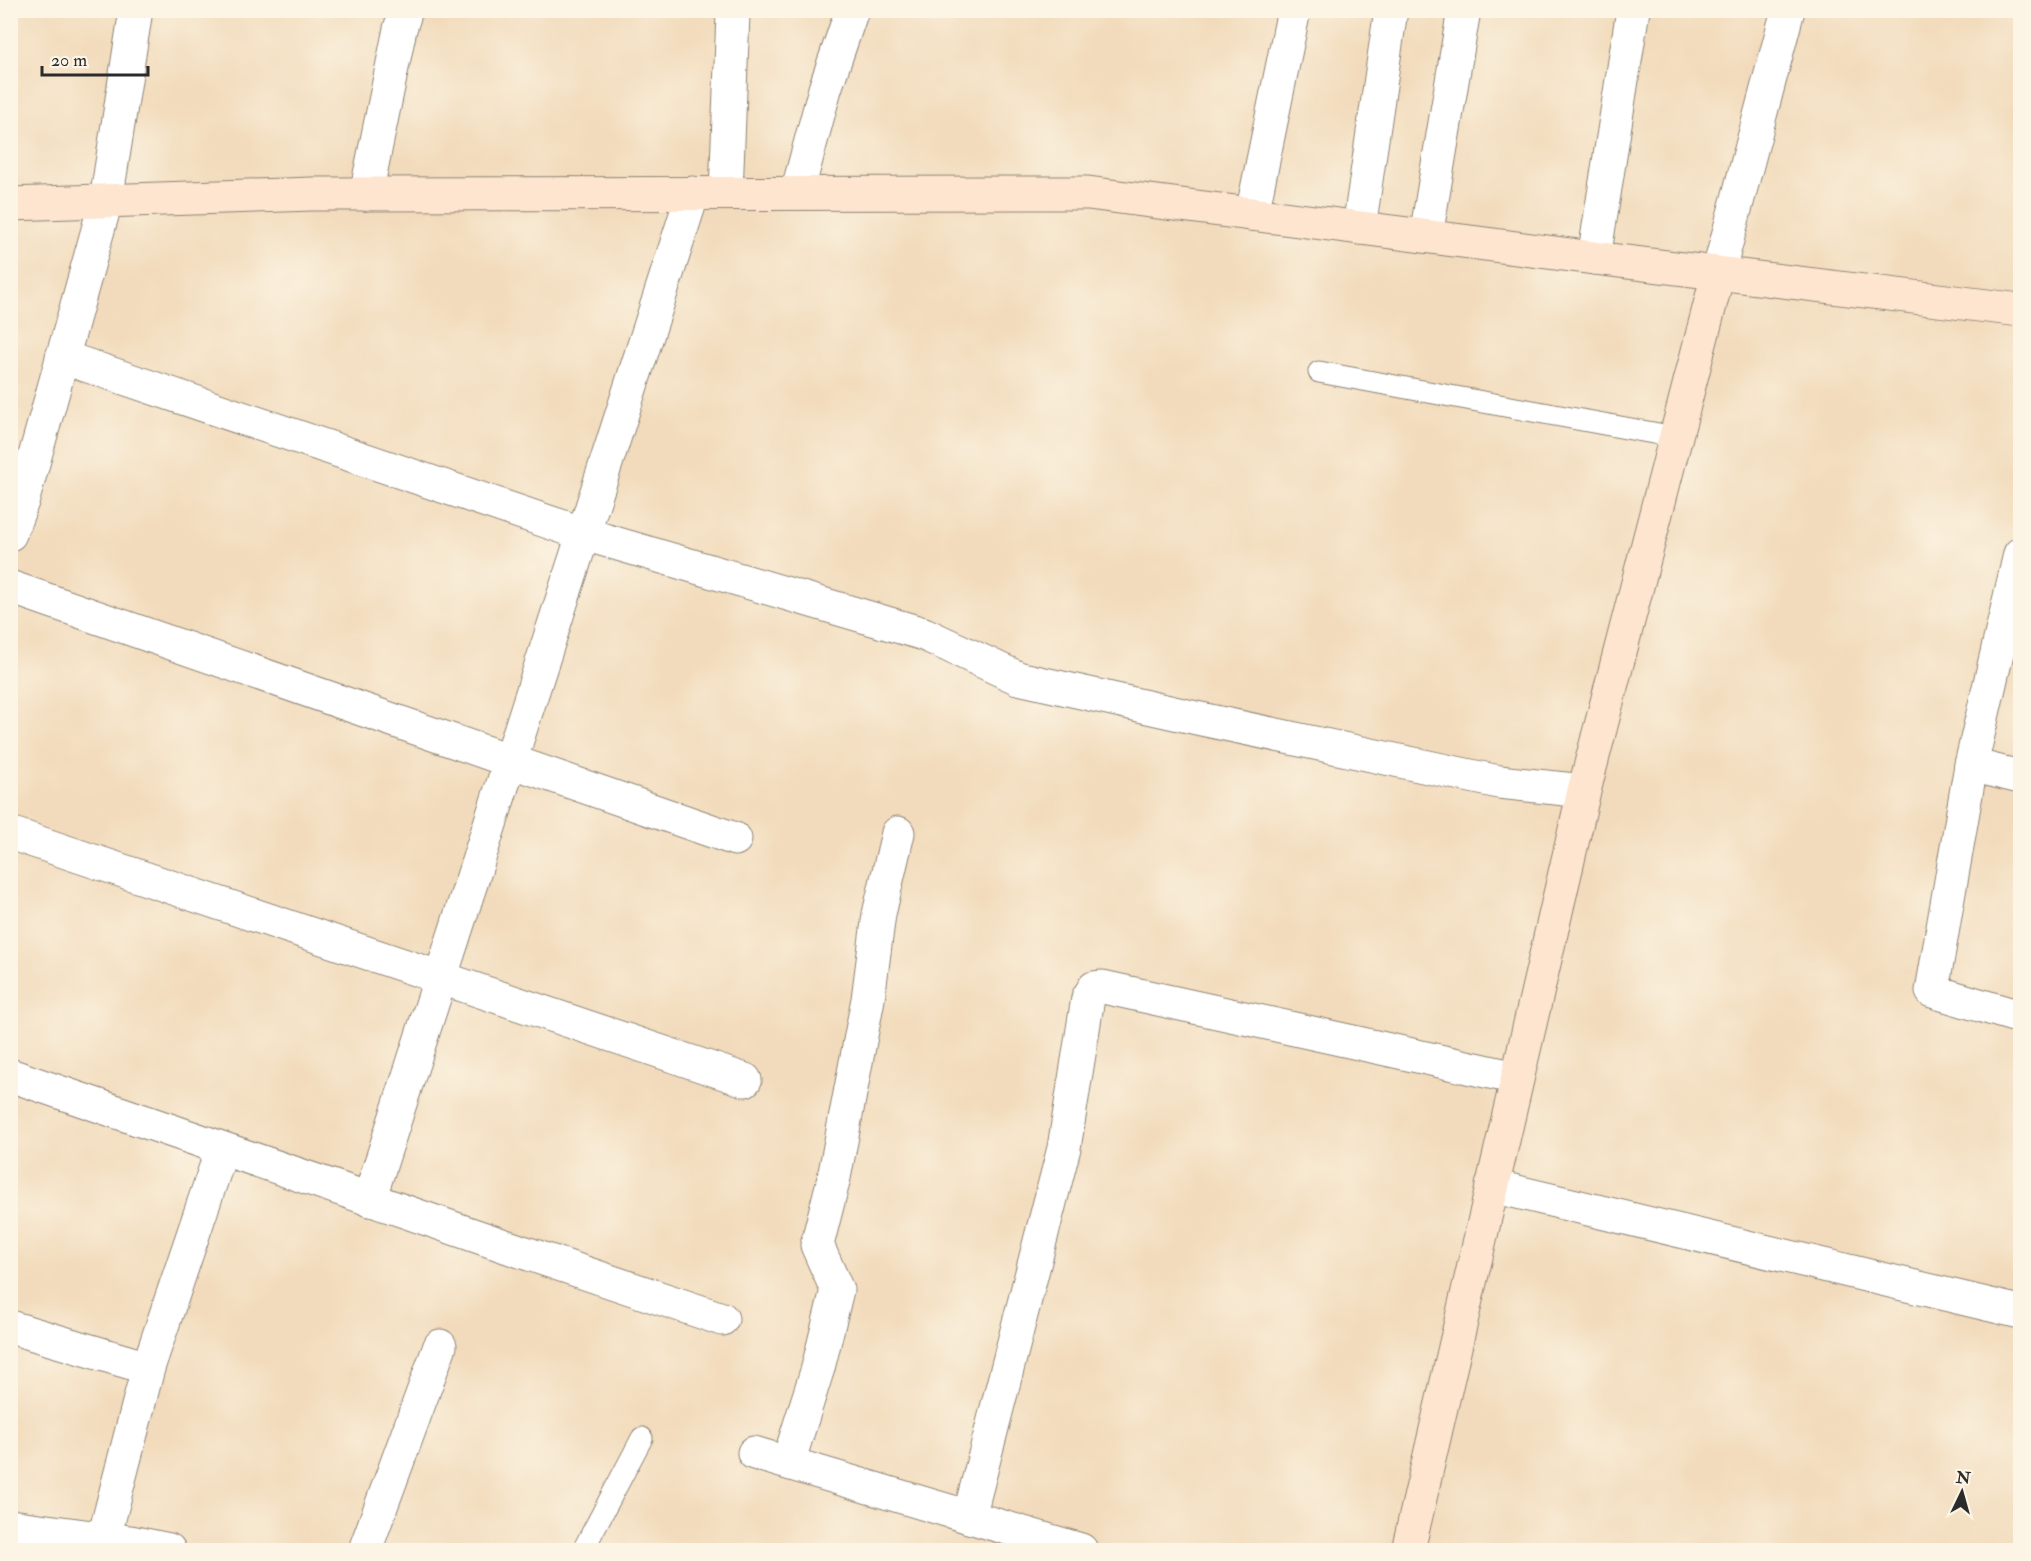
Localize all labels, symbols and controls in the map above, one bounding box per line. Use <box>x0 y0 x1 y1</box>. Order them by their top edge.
scale bar <box>42 39 148 77</box>
text: 20 m <box>51 49 87 72</box>
north arrow <box>1932 1462 1992 1522</box>
text: N <box>1954 1467 1972 1489</box>

